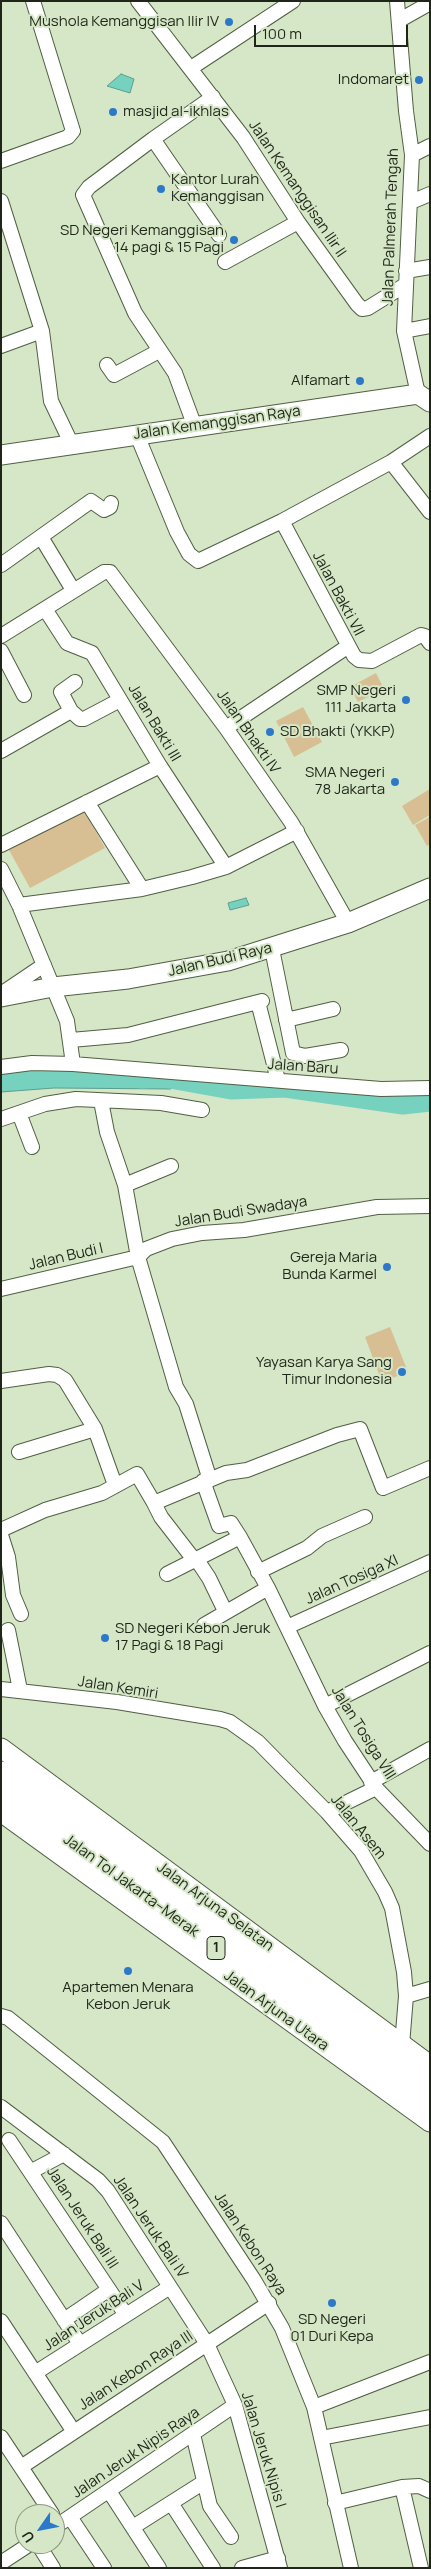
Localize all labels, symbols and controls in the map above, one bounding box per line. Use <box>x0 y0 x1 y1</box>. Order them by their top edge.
place label: Mushola Kemanggisan Ilir IV <box>29 13 219 31</box>
scale bar <box>256 15 410 47</box>
marker: Mushola Kemanggisan Ilir IV <box>223 16 235 28</box>
text: 100 m <box>262 23 302 44</box>
place label: Indomaret <box>338 71 409 89</box>
marker: Indomaret <box>413 74 425 86</box>
place label: masjid al-ikhlas <box>123 103 229 121</box>
marker: masjid al-ikhlas <box>107 106 119 118</box>
street label: Jalan Kemanggisan Ilir II <box>244 117 350 261</box>
street label: Jalan Palmerah Tengah <box>379 148 403 306</box>
place label: Kantor Lurah Kemanggisan <box>171 171 264 206</box>
marker: Kantor Lurah Kemanggisan <box>155 183 167 195</box>
place label: SD Negeri Kemanggisan 14 pagi & 15 Pagi <box>60 222 224 257</box>
marker: SD Negeri Kemanggisan 14 pagi & 15 Pagi <box>228 234 240 246</box>
place label: Alfamart <box>291 372 350 390</box>
marker: Alfamart <box>354 375 366 387</box>
street label: Jalan Kemanggisan Raya <box>132 402 302 444</box>
street label: Jalan Bakti VII <box>308 549 368 639</box>
street label: Jalan Bakti III <box>124 681 184 765</box>
place label: SMP Negeri 111 Jakarta <box>316 682 396 717</box>
street label: Jalan Bhakti IV <box>213 687 283 777</box>
marker: SMP Negeri 111 Jakarta <box>400 694 412 706</box>
place label: SD Bhakti (YKKP) <box>280 723 396 741</box>
marker: SD Bhakti (YKKP) <box>264 726 276 738</box>
place label: SMA Negeri 78 Jakarta <box>305 764 385 799</box>
marker: SMA Negeri 78 Jakarta <box>389 776 401 788</box>
street label: Jalan Budi Raya <box>166 939 274 981</box>
street label: Jalan Baru <box>267 1056 339 1078</box>
street label: Jalan Budi Swadaya <box>173 1193 309 1231</box>
street label: Jalan Budi I <box>27 1240 105 1274</box>
place label: Gereja Maria Bunda Karmel <box>282 1249 377 1284</box>
marker: Gereja Maria Bunda Karmel <box>381 1261 393 1273</box>
place label: Yayasan Karya Sang Timur Indonesia <box>256 1354 392 1389</box>
marker: Yayasan Karya Sang Timur Indonesia <box>396 1366 408 1378</box>
street label: Jalan Tosiga XI <box>303 1551 401 1609</box>
place label: SD Negeri Kebon Jeruk 17 Pagi & 18 Pagi <box>115 1620 270 1655</box>
marker: SD Negeri Kebon Jeruk 17 Pagi & 18 Pagi <box>99 1632 111 1644</box>
street label: Jalan Kemiri <box>77 1673 159 1703</box>
street label: Jalan Tosiga VIII <box>327 1683 399 1783</box>
street label: Jalan Asem <box>327 1791 389 1863</box>
street label: Jalan Tol Jakarta–Merak <box>60 1831 202 1941</box>
street label: Jalan Arjuna Selatan <box>153 1859 277 1955</box>
road number: 1 <box>207 1936 225 1960</box>
marker: Apartemen Menara Kebon Jeruk <box>122 1965 134 1977</box>
street label: Jalan Arjuna Utara <box>220 1967 332 2055</box>
place label: Apartemen Menara Kebon Jeruk <box>62 1979 194 2014</box>
street label: Jalan Jeruk Bali III <box>42 2164 122 2272</box>
street label: Jalan Jeruk Bali IV <box>109 2172 191 2282</box>
street label: Jalan Kebon Raya <box>210 2189 290 2299</box>
street label: Jalan Jeruk Bali V <box>40 2277 148 2355</box>
marker: SD Negeri 01 Duri Kepa <box>326 2297 338 2309</box>
place label: SD Negeri 01 Duri Kepa <box>291 2311 373 2346</box>
street label: Jalan Kebon Raya III <box>76 2327 196 2415</box>
street label: Jalan Jeruk Nipis I <box>237 2390 289 2510</box>
street label: Jalan Jeruk Nipis Raya <box>69 2404 203 2502</box>
north arrow <box>15 2504 65 2554</box>
text: U <box>17 2527 39 2546</box>

